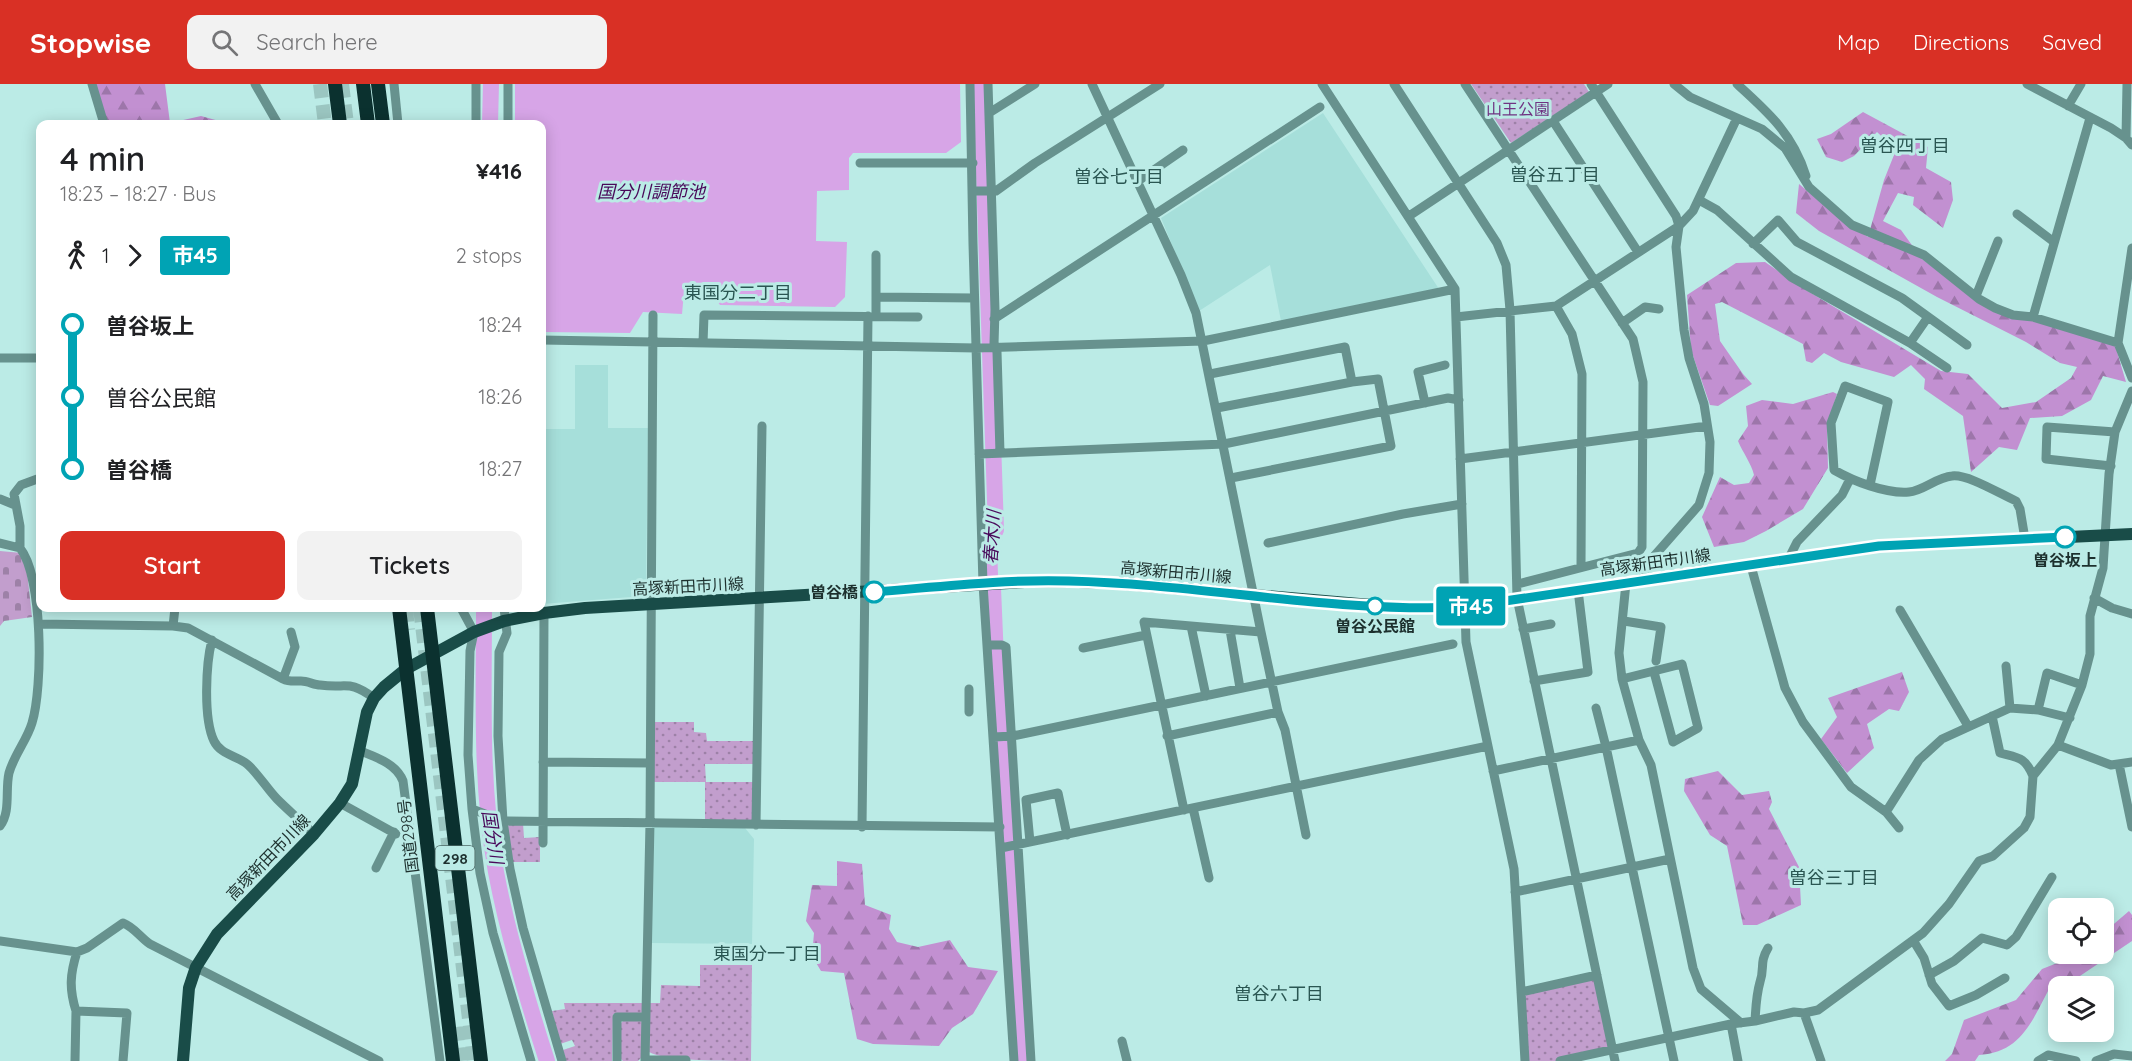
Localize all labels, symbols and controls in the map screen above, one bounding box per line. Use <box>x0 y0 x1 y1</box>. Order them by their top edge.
search box <box>187 15 607 69</box>
text: Stopwise <box>30 25 151 60</box>
icon: search <box>208 26 241 59</box>
text: Search here <box>256 28 378 56</box>
text: Map <box>1837 29 1880 55</box>
text: Directions <box>1913 29 2009 55</box>
text: Saved <box>2042 29 2102 55</box>
park label: 山王公園 <box>1486 99 1550 119</box>
district label: 曽谷四丁目 <box>1860 134 1950 157</box>
text: 4 min <box>60 138 145 179</box>
text: ¥416 <box>476 157 522 185</box>
district label: 曽谷五丁目 <box>1510 163 1600 186</box>
district label: 曽谷七丁目 <box>1074 165 1164 188</box>
water label: 国分川調節池 <box>597 180 707 203</box>
text: 18:23 – 18:27 · Bus <box>60 181 216 206</box>
icon: walk <box>60 239 93 272</box>
icon: forward <box>118 239 151 272</box>
text: 市45 <box>172 242 218 268</box>
text: 1 <box>102 243 109 268</box>
text: 2 stops <box>456 243 522 268</box>
district label: 東国分二丁目 <box>684 281 792 304</box>
text: 曽谷坂上 <box>106 312 194 340</box>
text: 18:24 <box>479 312 522 337</box>
text: 曽谷公民館 <box>106 384 216 412</box>
text: 18:26 <box>478 384 522 409</box>
text: 曽谷橋 <box>106 456 172 484</box>
text: 18:27 <box>479 456 522 481</box>
water label: 春木川 <box>979 507 1005 565</box>
marker: 曽谷坂上 <box>2054 526 2076 548</box>
button: Start <box>60 531 285 600</box>
button: Tickets <box>297 531 522 600</box>
street label: 高塚新田市川線 <box>1598 544 1712 580</box>
place label: 曽谷坂上 <box>2033 550 2097 570</box>
street label: 高塚新田市川線 <box>1119 557 1233 587</box>
street label: 高塚新田市川線 <box>632 573 744 599</box>
marker: 曽谷橋 <box>863 581 885 603</box>
place label: 曽谷橋 <box>810 582 858 602</box>
line badge: 市45 <box>1436 586 1506 626</box>
text: 市45 <box>1448 593 1494 619</box>
marker: 曽谷公民館 <box>1366 597 1384 615</box>
place label: 曽谷公民館 <box>1335 616 1415 636</box>
street label: 国道298号 <box>394 798 422 874</box>
water label: 国分川 <box>477 809 509 867</box>
street label: 高塚新田市川線 <box>222 810 314 904</box>
road number: 298 <box>436 846 474 870</box>
district label: 曽谷三丁目 <box>1789 866 1879 889</box>
map controls <box>2048 898 2114 1042</box>
button: locate <box>2048 898 2114 964</box>
district label: 東国分一丁目 <box>713 942 821 965</box>
button: layers <box>2048 976 2114 1042</box>
district label: 曽谷六丁目 <box>1234 982 1324 1005</box>

